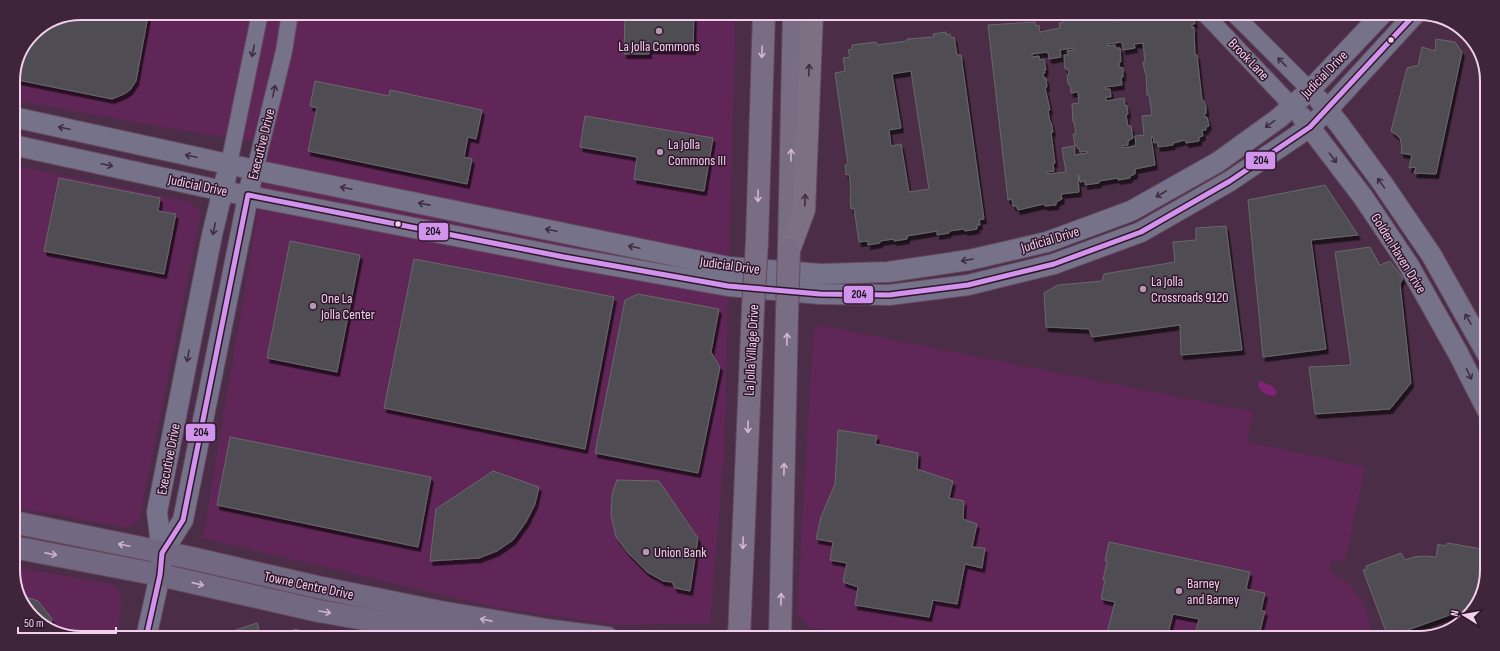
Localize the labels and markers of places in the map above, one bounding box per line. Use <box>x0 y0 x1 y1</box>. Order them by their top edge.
marker: La Jolla Commons <box>654 26 664 36</box>
unlabelled marker <box>1386 35 1396 45</box>
place label: La Jolla Commons <box>618 38 700 55</box>
place label: La Jolla Commons III <box>668 136 726 169</box>
marker: La Jolla Commons III <box>655 147 665 157</box>
unlabelled marker <box>393 219 403 229</box>
place label: La Jolla Crossroads 9120 <box>1151 273 1229 306</box>
marker: La Jolla Crossroads 9120 <box>1138 284 1148 294</box>
place label: One La Jolla Center <box>320 290 375 323</box>
marker: One La Jolla Center <box>308 301 318 311</box>
place label: Union Bank <box>654 544 707 561</box>
marker: Union Bank <box>641 547 651 557</box>
place label: Barney and Barney <box>1187 575 1240 608</box>
marker: Barney and Barney <box>1174 586 1184 596</box>

